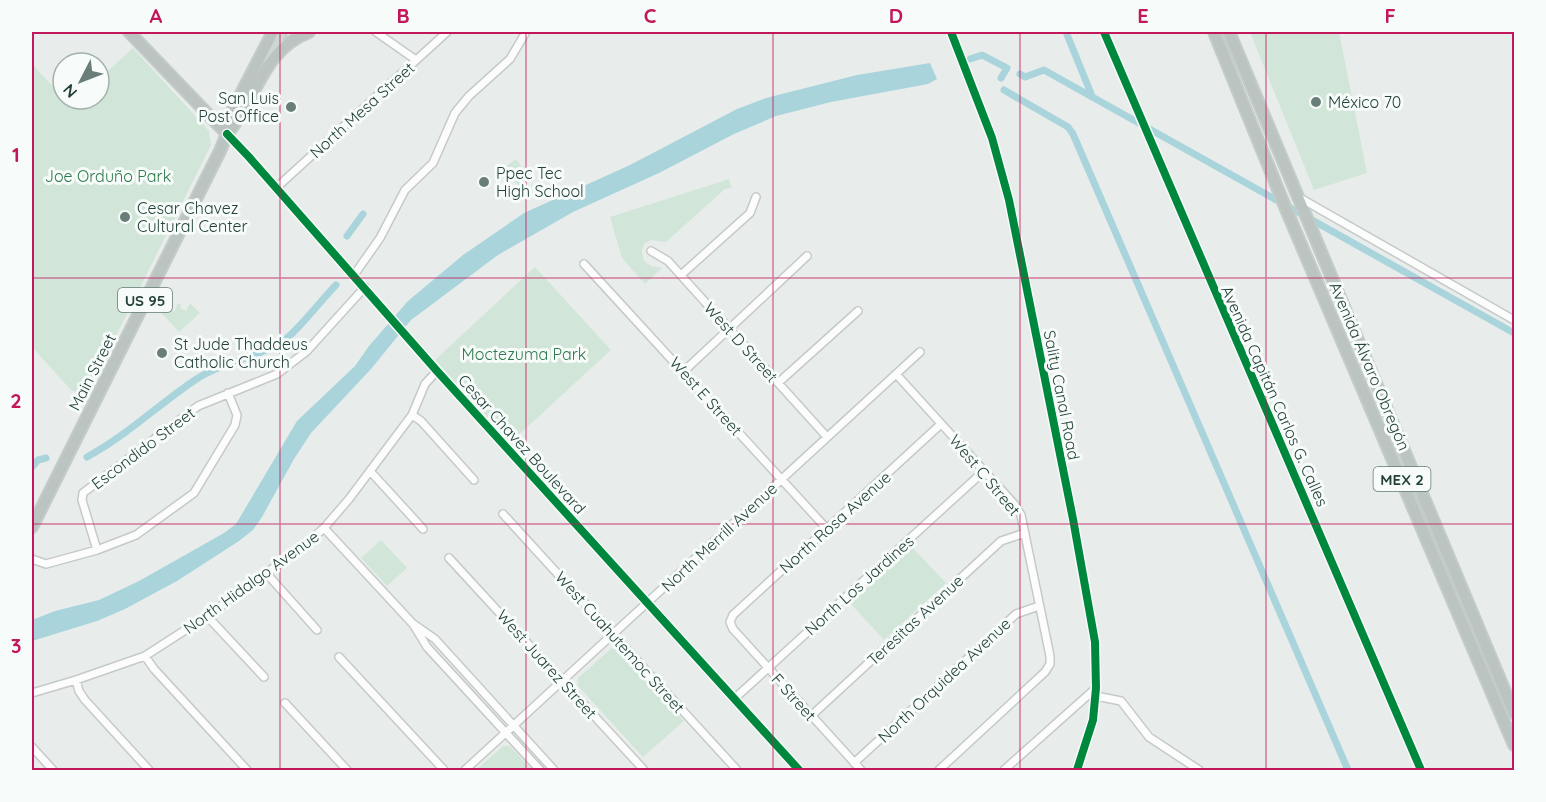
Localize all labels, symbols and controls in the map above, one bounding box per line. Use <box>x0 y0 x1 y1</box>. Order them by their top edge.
text: A <box>150 3 163 28</box>
text: B <box>396 3 410 28</box>
text: C <box>644 3 657 28</box>
text: D <box>889 3 903 28</box>
text: E <box>1137 3 1149 28</box>
text: F <box>1384 3 1396 28</box>
north arrow <box>51 51 111 111</box>
street label: North Mesa Street <box>305 58 419 162</box>
text: N <box>58 80 81 102</box>
place label: San Luis Post Office <box>198 88 279 126</box>
place label: México 70 <box>1328 92 1401 112</box>
marker: México 70 <box>1309 95 1323 109</box>
marker: San Luis Post Office <box>284 100 298 114</box>
text: 1 <box>12 142 20 167</box>
place label: Ppec Tec High School <box>496 163 584 201</box>
park label: Joe Orduño Park <box>45 166 171 186</box>
marker: Ppec Tec High School <box>477 175 491 189</box>
place label: Cesar Chavez Cultural Center <box>137 198 248 236</box>
marker: Cesar Chavez Cultural Center <box>118 210 132 224</box>
street label: Avenida Álvaro Obregón <box>1325 279 1415 453</box>
street label: Avenida Capitán Carlos G. Calles <box>1217 283 1333 509</box>
road number: US 95 <box>118 288 172 312</box>
street label: West D Street <box>700 298 782 386</box>
street label: Sality Canal Road <box>1040 329 1084 461</box>
street label: Main Street <box>64 330 120 414</box>
place label: St Jude Thaddeus Catholic Church <box>174 334 308 372</box>
park label: Moctezuma Park <box>462 344 586 364</box>
marker: St Jude Thaddeus Catholic Church <box>155 346 169 360</box>
street label: West E Street <box>666 353 746 439</box>
street label: Cesar Chavez Boulevard <box>454 370 590 518</box>
text: 2 <box>10 388 22 413</box>
street label: Escondido Street <box>87 403 199 493</box>
street label: West C Street <box>945 430 1025 520</box>
street label: North Rosa Avenue <box>775 467 895 577</box>
road number: MEX 2 <box>1374 467 1430 491</box>
street label: North Merrill Avenue <box>657 478 781 596</box>
street label: North Hidalgo Avenue <box>179 526 323 638</box>
street label: North Los Jardines <box>800 531 918 639</box>
street label: West Cuahutemoc Street <box>551 567 689 717</box>
street label: Teresitas Avenue <box>863 570 967 670</box>
street label: West Juarez Street <box>493 605 601 723</box>
street label: North Orquidea Avenue <box>873 613 1015 747</box>
text: 3 <box>11 633 21 658</box>
street label: F Street <box>767 669 821 725</box>

